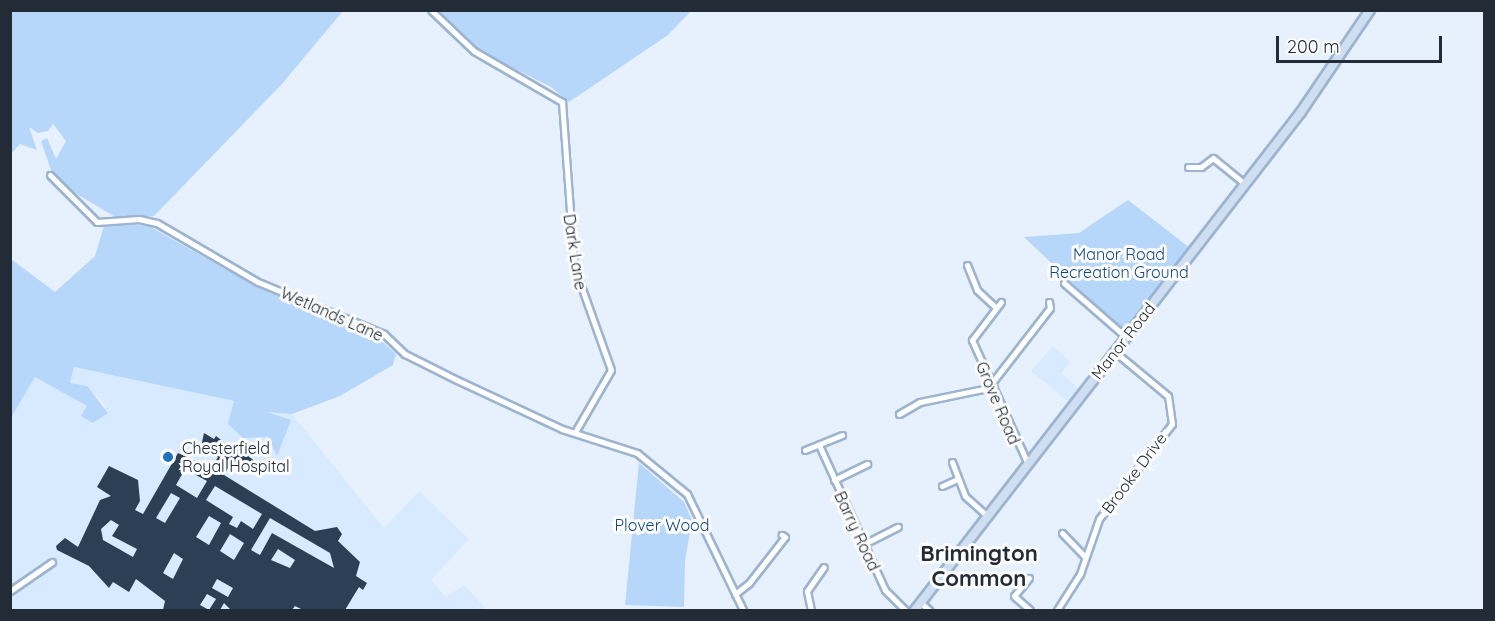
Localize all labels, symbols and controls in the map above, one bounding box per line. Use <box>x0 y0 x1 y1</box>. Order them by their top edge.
scale bar <box>1279 24 1446 62</box>
text: 200 m <box>1287 35 1340 58</box>
street label: Dark Lane <box>560 213 590 291</box>
park label: Manor Road Recreation Ground <box>1049 244 1189 282</box>
street label: Wetlands Lane <box>278 283 386 345</box>
street label: Manor Road <box>1087 299 1159 383</box>
street label: Grove Road <box>972 359 1024 447</box>
street label: Brooke Drive <box>1098 429 1170 517</box>
place label: Chesterfield Royal Hospital <box>182 438 290 476</box>
marker: Chesterfield Royal Hospital <box>159 448 177 466</box>
street label: Barry Road <box>830 488 884 574</box>
park label: Plover Wood <box>615 515 709 535</box>
district label: Brimington Common <box>920 540 1038 592</box>

